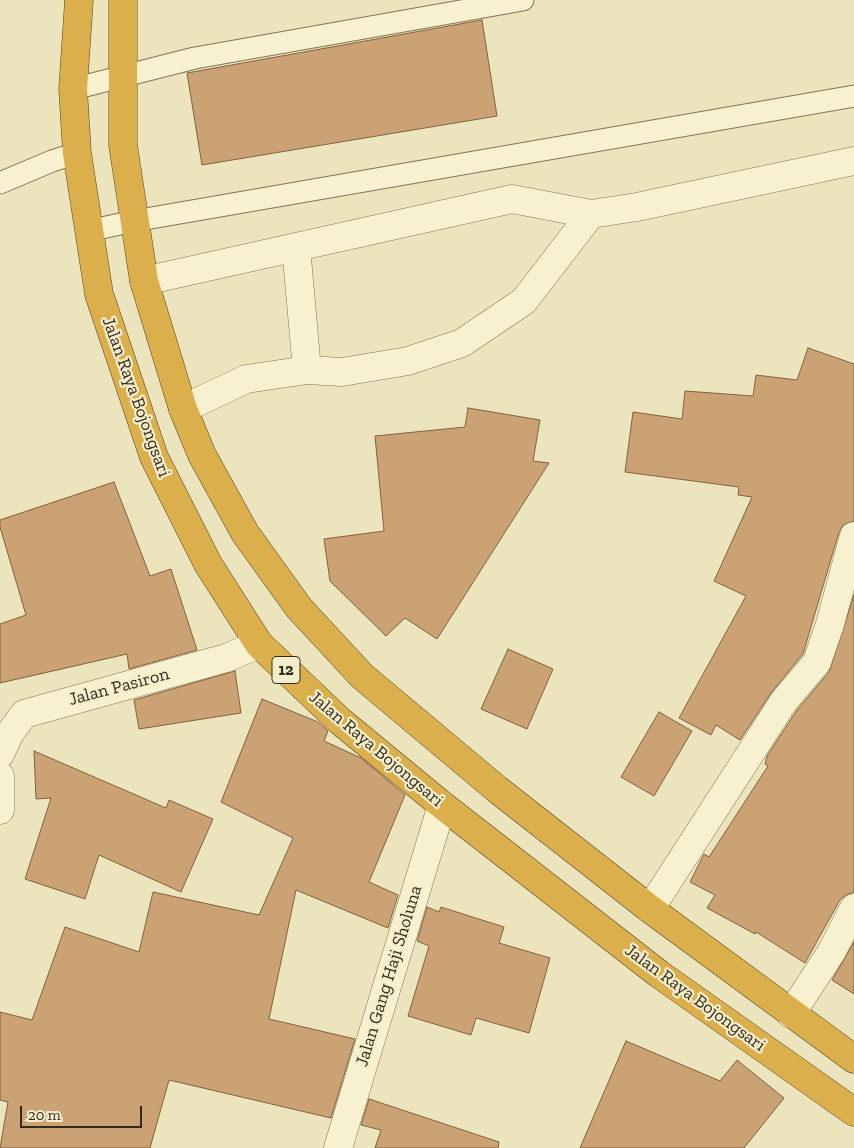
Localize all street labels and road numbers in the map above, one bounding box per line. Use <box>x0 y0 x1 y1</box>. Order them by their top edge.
street label: Jalan Raya Bojongsari <box>97 314 175 480</box>
road number: 12 <box>272 656 300 684</box>
street label: Jalan Pasiron <box>66 663 172 711</box>
street label: Jalan Raya Bojongsari <box>304 686 448 812</box>
street label: Jalan Gang Haji Sholuna <box>351 883 427 1069</box>
street label: Jalan Raya Bojongsari <box>620 940 770 1056</box>

